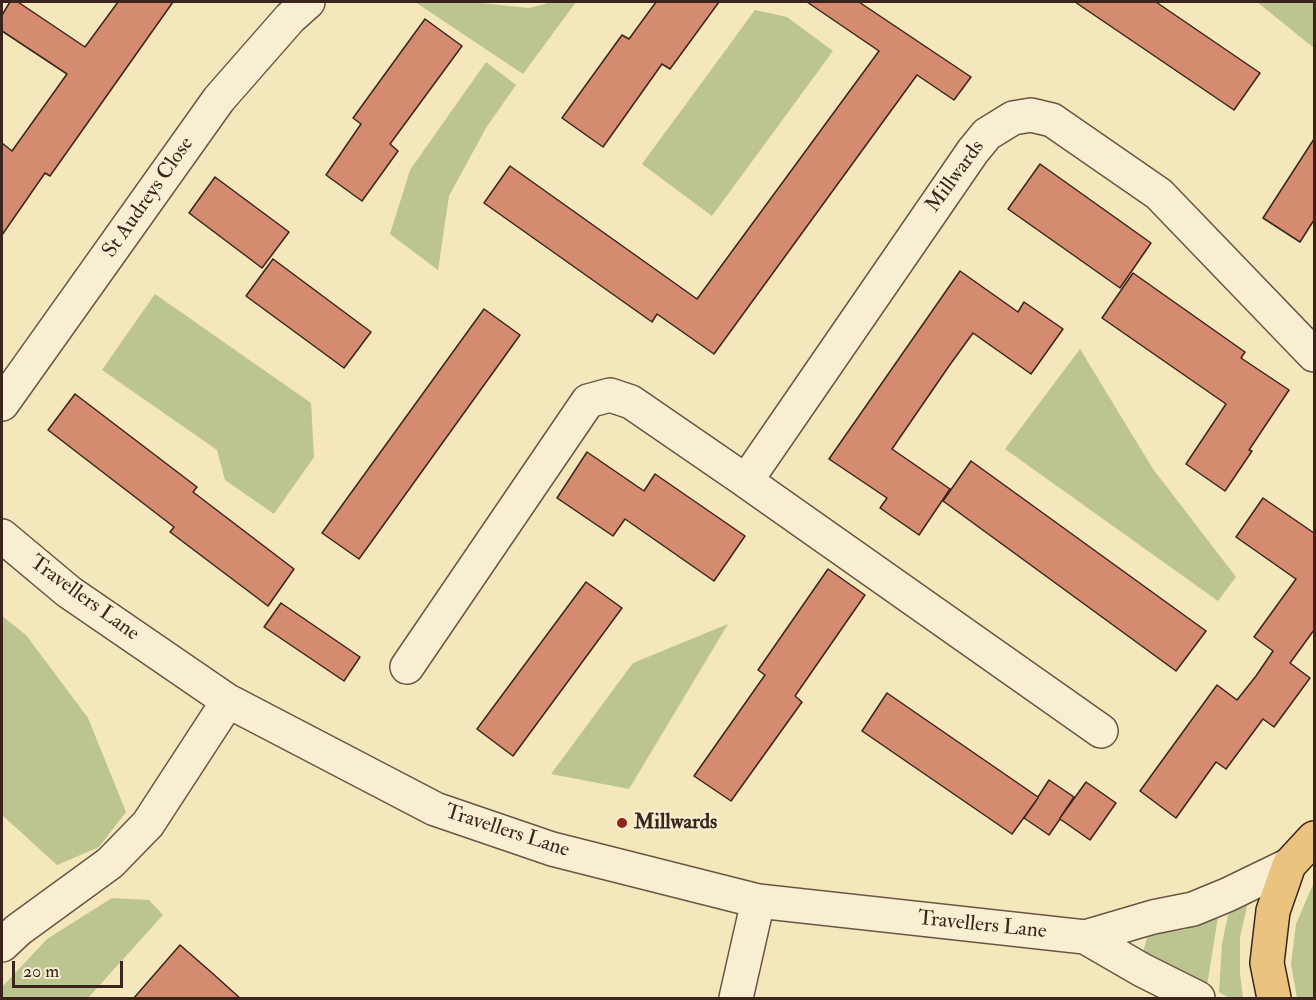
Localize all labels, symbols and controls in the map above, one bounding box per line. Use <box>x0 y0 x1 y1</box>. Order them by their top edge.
street label: St Audreys Close <box>98 133 200 263</box>
street label: Millwards <box>921 136 991 218</box>
street label: Travellers Lane <box>24 551 144 647</box>
street label: Travellers Lane <box>442 800 572 864</box>
place label: Millwards <box>634 810 717 836</box>
marker: Millwards <box>615 816 629 830</box>
street label: Travellers Lane <box>916 907 1048 945</box>
scale bar <box>15 949 126 987</box>
text: 20 m <box>23 960 59 983</box>

